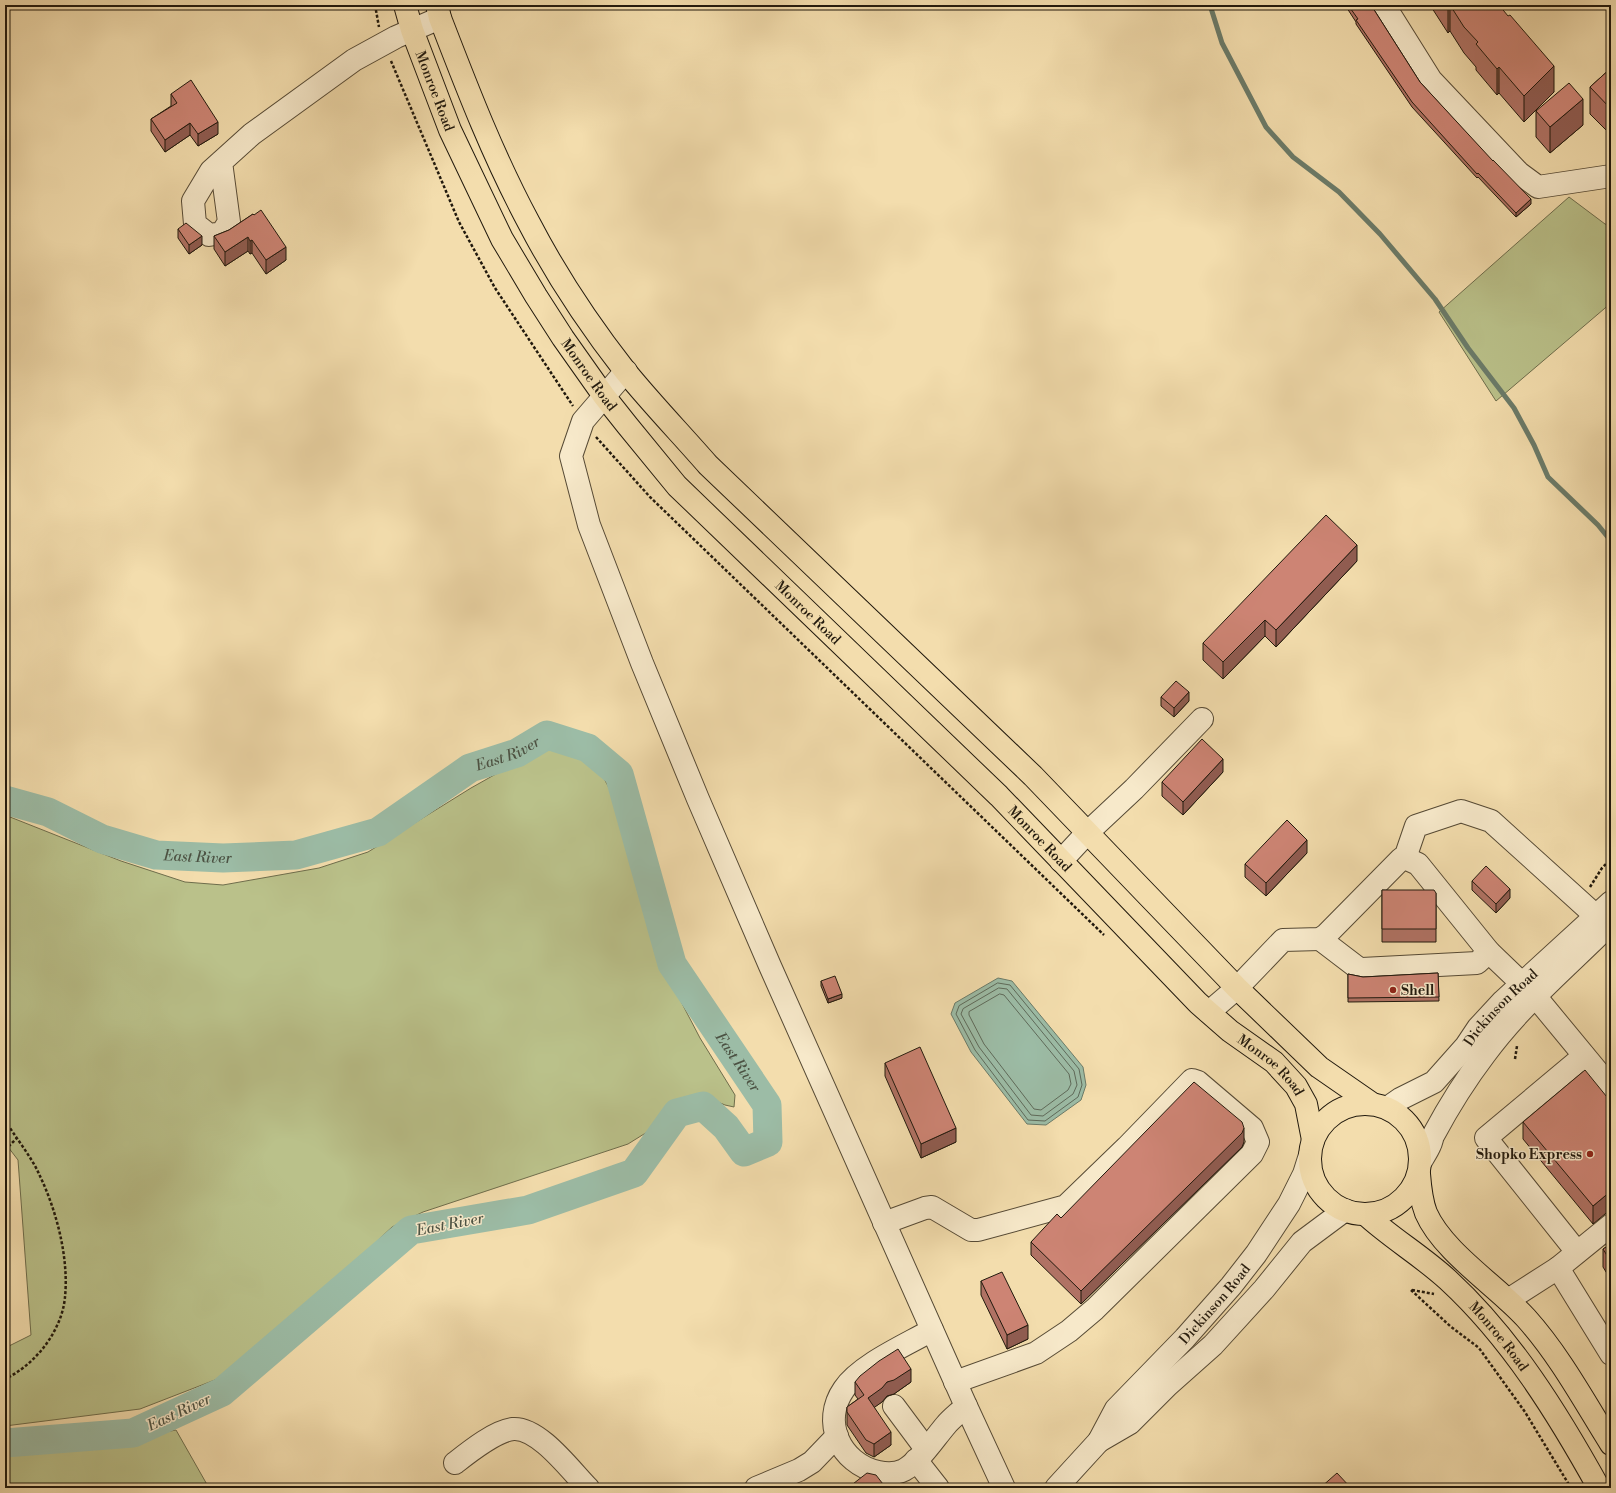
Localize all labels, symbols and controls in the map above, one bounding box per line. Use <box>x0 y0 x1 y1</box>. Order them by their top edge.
street label: Monroe Road <box>411 48 458 134</box>
street label: Monroe Road <box>556 335 620 415</box>
street label: Monroe Road <box>771 577 844 649</box>
water label: East River <box>472 732 544 776</box>
street label: Monroe Road <box>1003 802 1075 876</box>
water label: East River <box>162 846 233 868</box>
street label: Dickinson Road <box>1460 965 1542 1050</box>
place label: Shell <box>1401 982 1435 1000</box>
marker: Shell <box>1388 985 1398 995</box>
water label: East River <box>710 1028 765 1096</box>
street label: Monroe Road <box>1233 1031 1308 1099</box>
place label: Shopko Express <box>1476 1146 1582 1164</box>
marker: Shopko Express <box>1585 1149 1595 1159</box>
water label: East River <box>414 1209 486 1240</box>
street label: Dickinson Road <box>1176 1261 1255 1349</box>
street label: Monroe Road <box>1465 1298 1532 1375</box>
water label: East River <box>144 1389 215 1436</box>

